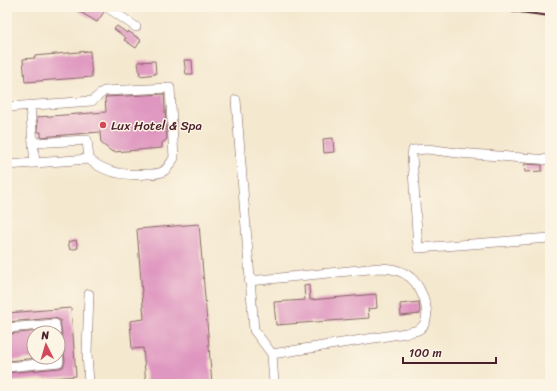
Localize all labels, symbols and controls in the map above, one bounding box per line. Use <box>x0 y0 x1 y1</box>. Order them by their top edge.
place label: Lux Hotel & Spa <box>111 114 202 137</box>
marker: Lux Hotel & Spa <box>98 120 108 130</box>
north arrow <box>26 325 66 365</box>
text: N <box>40 326 50 345</box>
scale bar <box>403 339 496 365</box>
text: 100 m <box>409 342 442 364</box>

